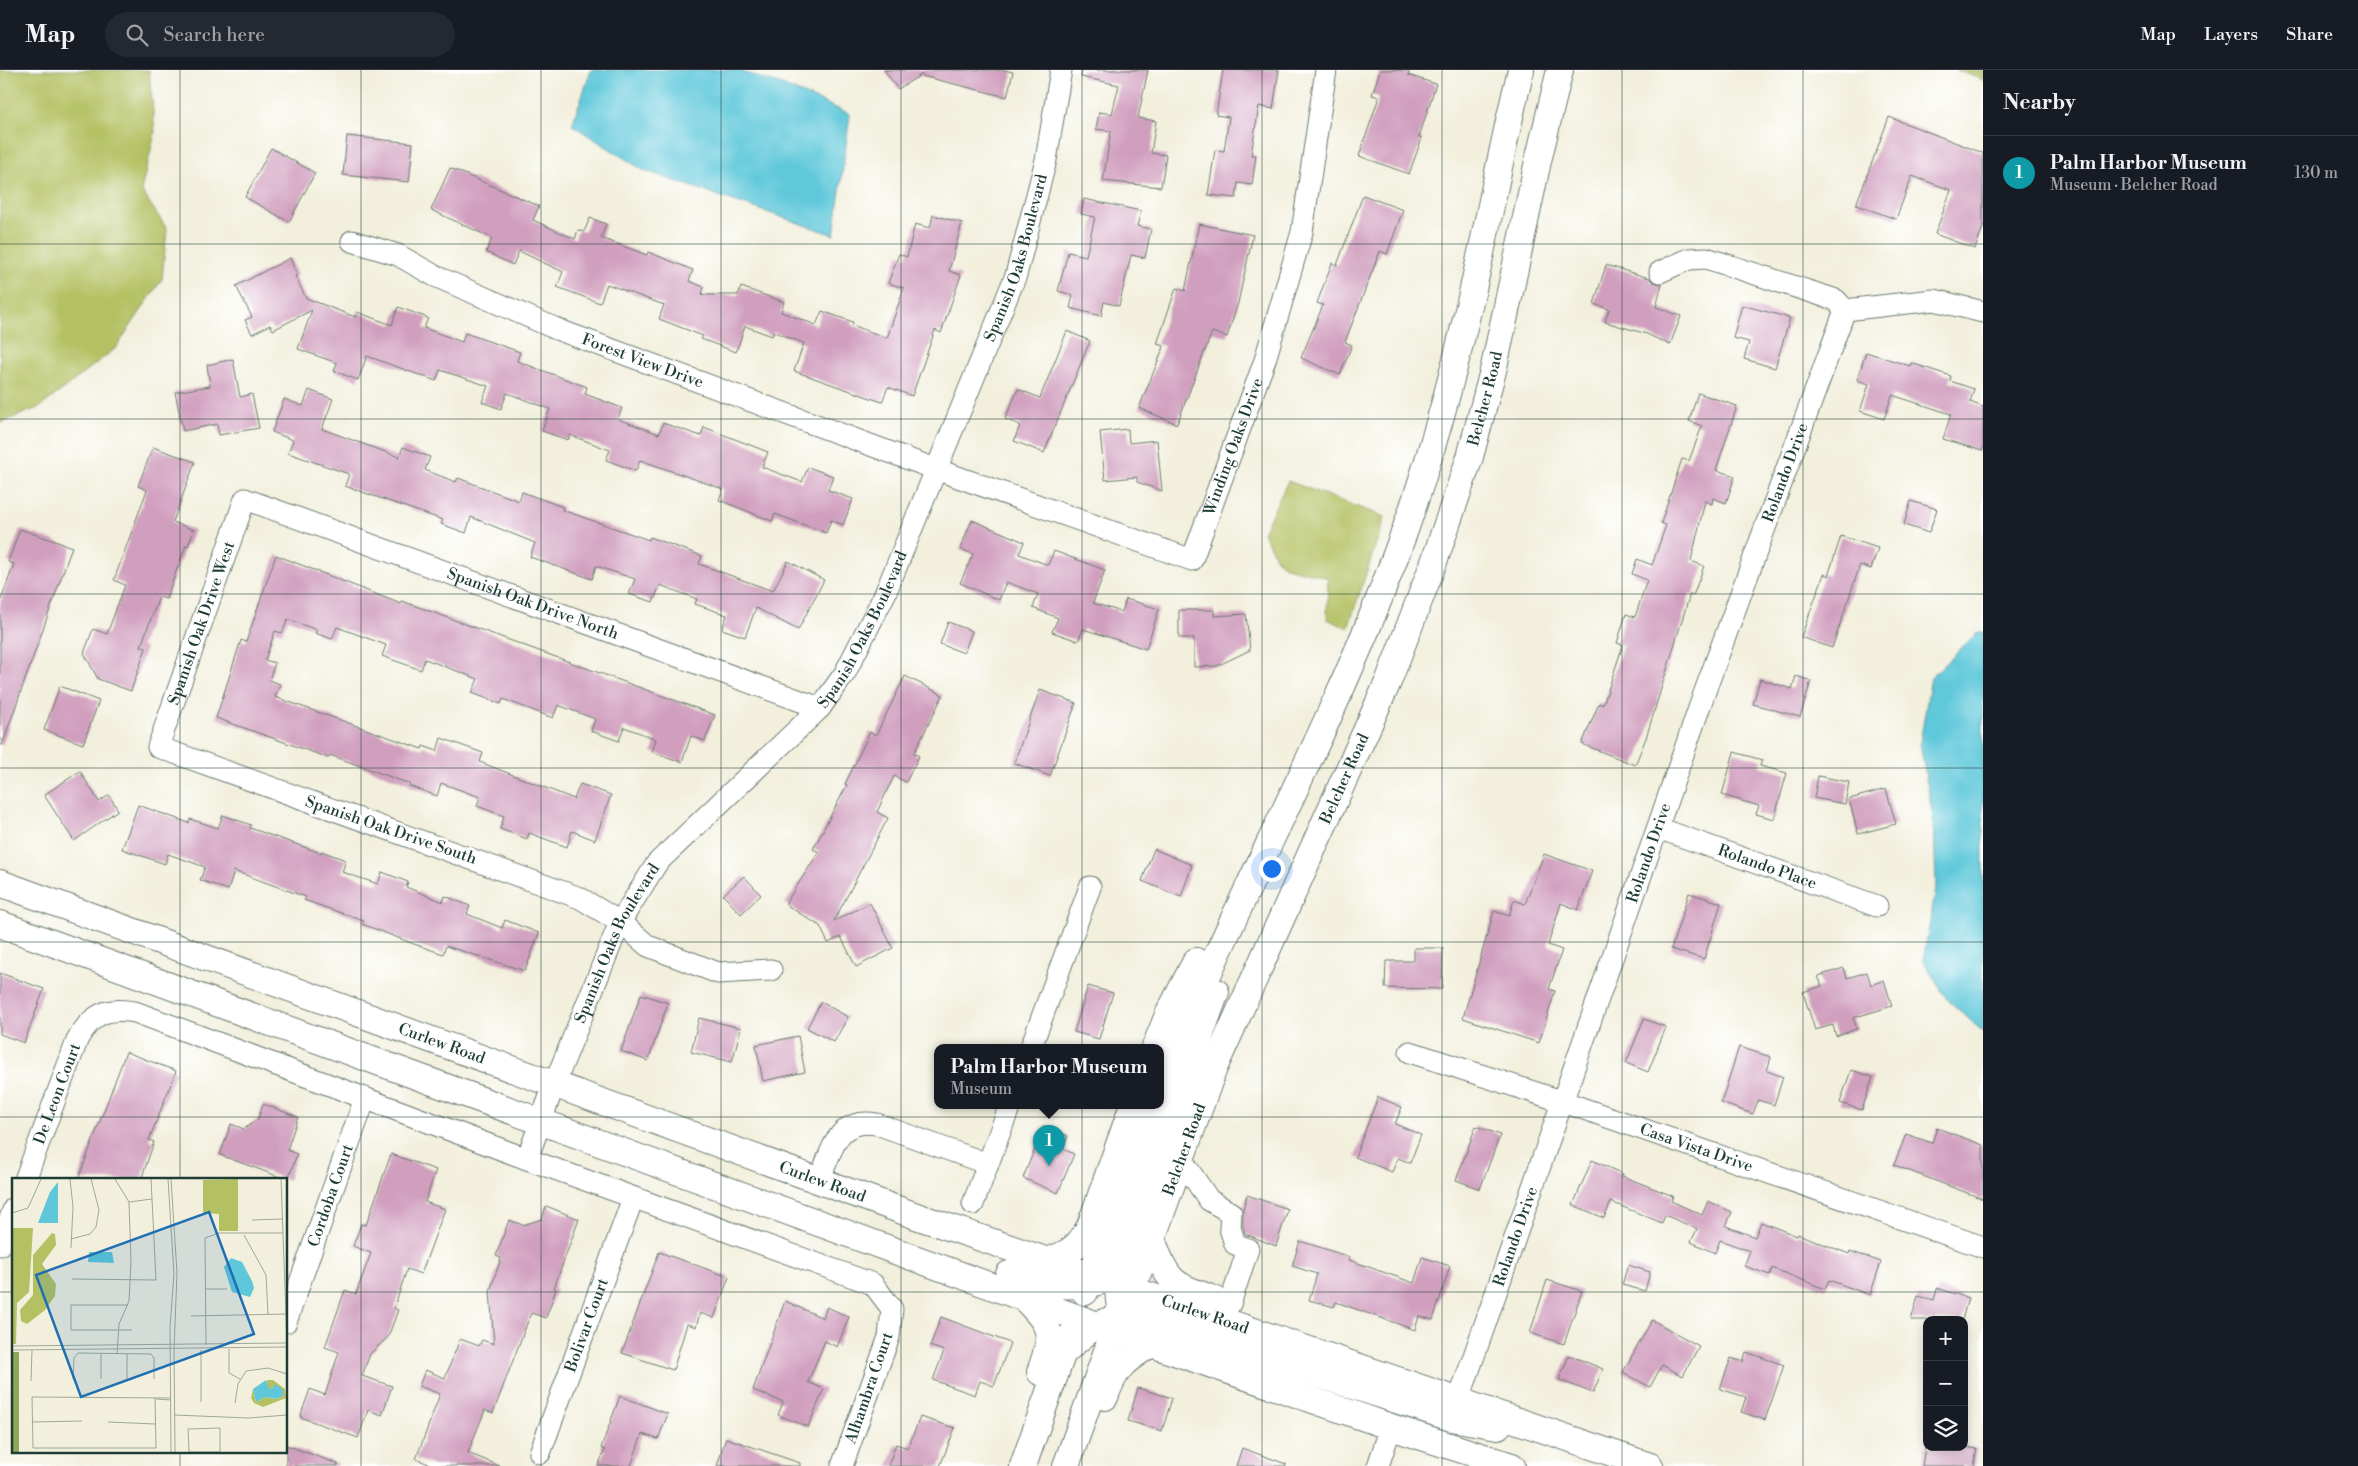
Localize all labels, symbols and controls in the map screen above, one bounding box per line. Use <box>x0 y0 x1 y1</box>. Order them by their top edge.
search box <box>105 12 455 57</box>
text: Map <box>25 20 75 50</box>
icon: search <box>123 21 151 49</box>
text: Search here <box>163 23 265 47</box>
text: Map <box>2141 23 2176 46</box>
text: Layers <box>2204 23 2258 46</box>
text: Share <box>2286 23 2333 46</box>
text: Nearby <box>2003 90 2076 116</box>
text: Palm Harbor Museum <box>2050 151 2247 175</box>
text: 1 <box>2015 163 2023 183</box>
text: 130 m <box>2294 163 2338 183</box>
street label: Spanish Oaks Boulevard <box>980 172 1052 345</box>
text: Museum · Belcher Road <box>2050 175 2218 195</box>
street label: Forest View Drive <box>579 329 706 392</box>
street label: Belcher Road <box>1463 350 1507 449</box>
street label: Winding Oaks Drive <box>1199 375 1268 519</box>
street label: Rolando Drive <box>1758 420 1813 525</box>
street label: Spanish Oak Drive West <box>164 538 239 708</box>
street label: Spanish Oaks Boulevard <box>813 548 912 712</box>
street label: Spanish Oak Drive North <box>444 563 622 644</box>
street label: Belcher Road <box>1315 730 1373 828</box>
street label: Spanish Oak Drive South <box>303 791 480 869</box>
street label: Rolando Drive <box>1622 800 1675 906</box>
street label: Rolando Place <box>1715 840 1819 894</box>
your location <box>1259 856 1285 882</box>
street label: Spanish Oaks Boulevard <box>570 860 664 1026</box>
street label: Curlew Road <box>396 1019 488 1068</box>
street label: De Leon Court <box>29 1040 85 1147</box>
popup <box>934 1044 1164 1109</box>
text: Palm Harbor Museum <box>951 1055 1147 1079</box>
text: Museum <box>951 1079 1012 1099</box>
street label: Belcher Road <box>1158 1100 1210 1199</box>
street label: Casa Vista Drive <box>1637 1119 1756 1177</box>
pin: 1 <box>1033 1125 1065 1166</box>
street label: Cordoba Court <box>303 1141 358 1250</box>
street label: Curlew Road <box>776 1157 869 1207</box>
inset map <box>12 1178 288 1454</box>
street label: Rolando Drive <box>1489 1184 1542 1289</box>
street label: Bolivar Court <box>560 1275 613 1376</box>
street label: Curlew Road <box>1159 1290 1251 1339</box>
map controls <box>1923 1316 1968 1451</box>
button: + <box>1923 1316 1968 1361</box>
street label: Alhambra Court <box>840 1329 898 1447</box>
button: − <box>1923 1361 1968 1406</box>
button: layers <box>1923 1406 1968 1451</box>

